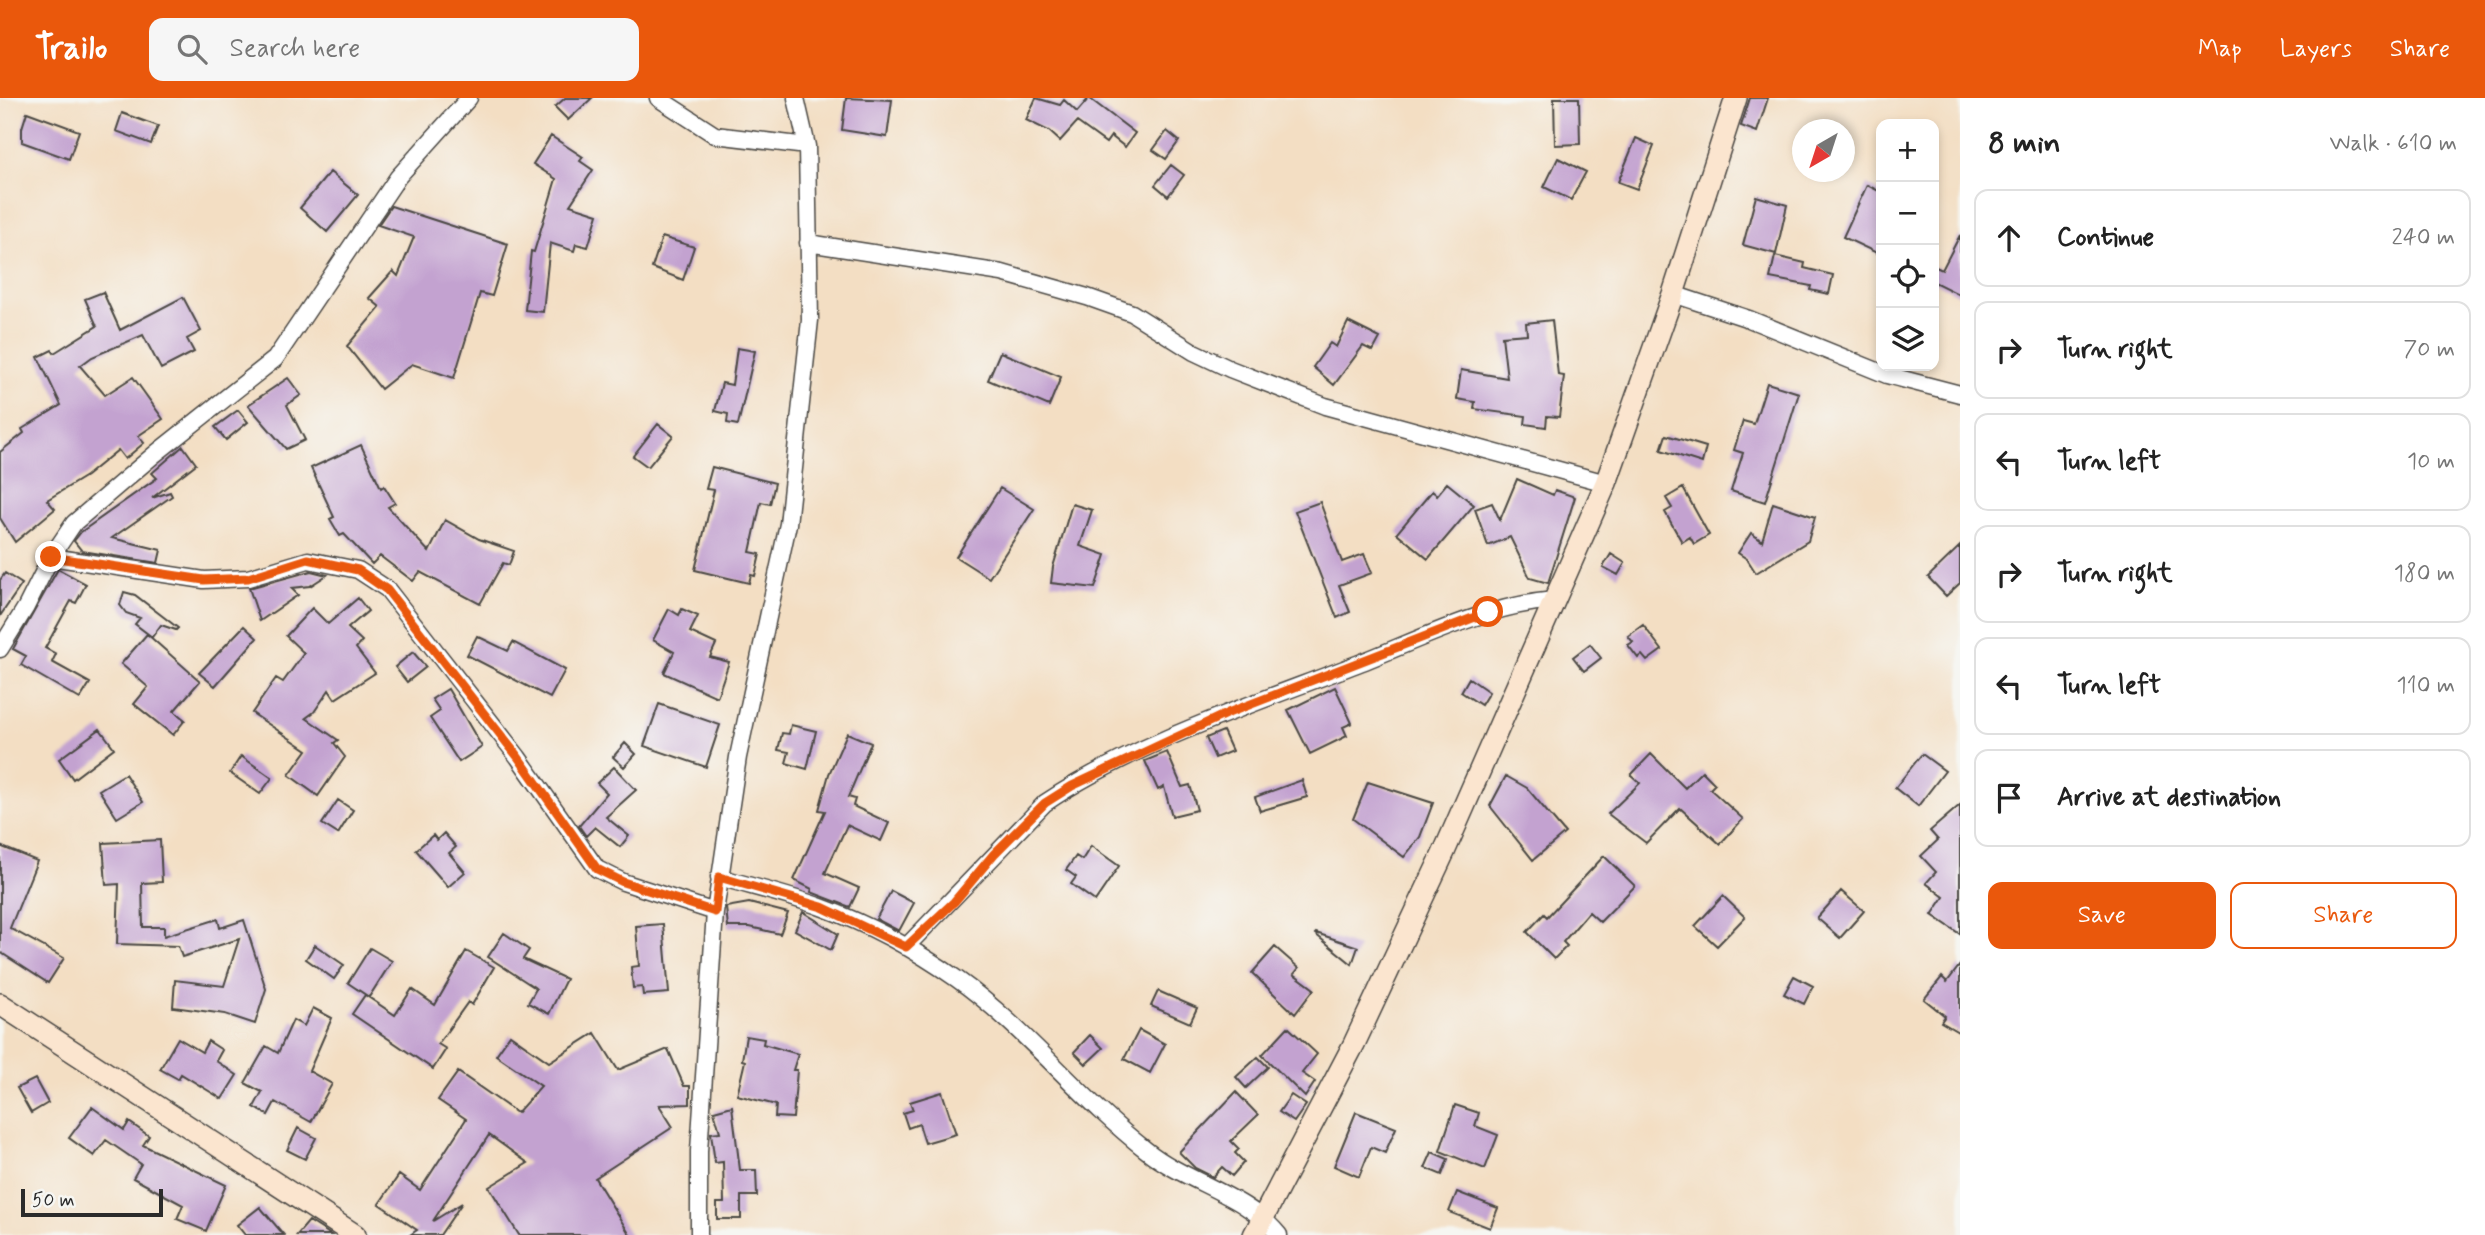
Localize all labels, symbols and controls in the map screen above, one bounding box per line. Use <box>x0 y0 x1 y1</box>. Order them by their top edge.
search box <box>149 18 639 81</box>
text: Trailo <box>35 27 107 71</box>
icon: search <box>173 30 211 68</box>
text: Search here <box>229 32 360 66</box>
text: Map <box>2198 34 2242 65</box>
text: Layers <box>2280 34 2352 65</box>
text: Share <box>2390 34 2450 65</box>
north arrow <box>1792 119 1855 182</box>
map controls <box>1876 119 1939 371</box>
button: + <box>1876 119 1939 182</box>
text: 8 min <box>1988 124 2061 163</box>
text: Walk · 610 m <box>2330 129 2457 159</box>
button: − <box>1876 182 1939 245</box>
icon: ahead <box>1990 219 2028 257</box>
text: Continue <box>2057 221 2154 255</box>
text: 240 m <box>2391 223 2455 253</box>
button: locate <box>1876 245 1939 308</box>
button: layers <box>1876 308 1939 371</box>
icon: right <box>1990 331 2028 369</box>
text: Turn right <box>2057 333 2173 367</box>
text: 70 m <box>2403 335 2455 365</box>
icon: left <box>1990 443 2028 481</box>
text: Turn left <box>2057 445 2161 479</box>
text: 10 m <box>2407 447 2455 477</box>
route end <box>35 541 66 572</box>
icon: right <box>1990 555 2028 593</box>
text: Turn right <box>2057 557 2173 591</box>
text: 180 m <box>2394 559 2455 589</box>
route start <box>1472 596 1503 627</box>
icon: left <box>1990 667 2028 705</box>
text: Turn left <box>2057 669 2161 703</box>
text: 110 m <box>2396 671 2455 701</box>
icon: arrive <box>1990 779 2028 817</box>
text: Arrive at destination <box>2057 781 2281 815</box>
button: Save <box>1988 882 2216 949</box>
button: Share <box>2230 882 2457 949</box>
scale bar <box>21 1186 163 1218</box>
text: 50 m <box>32 1188 75 1213</box>

